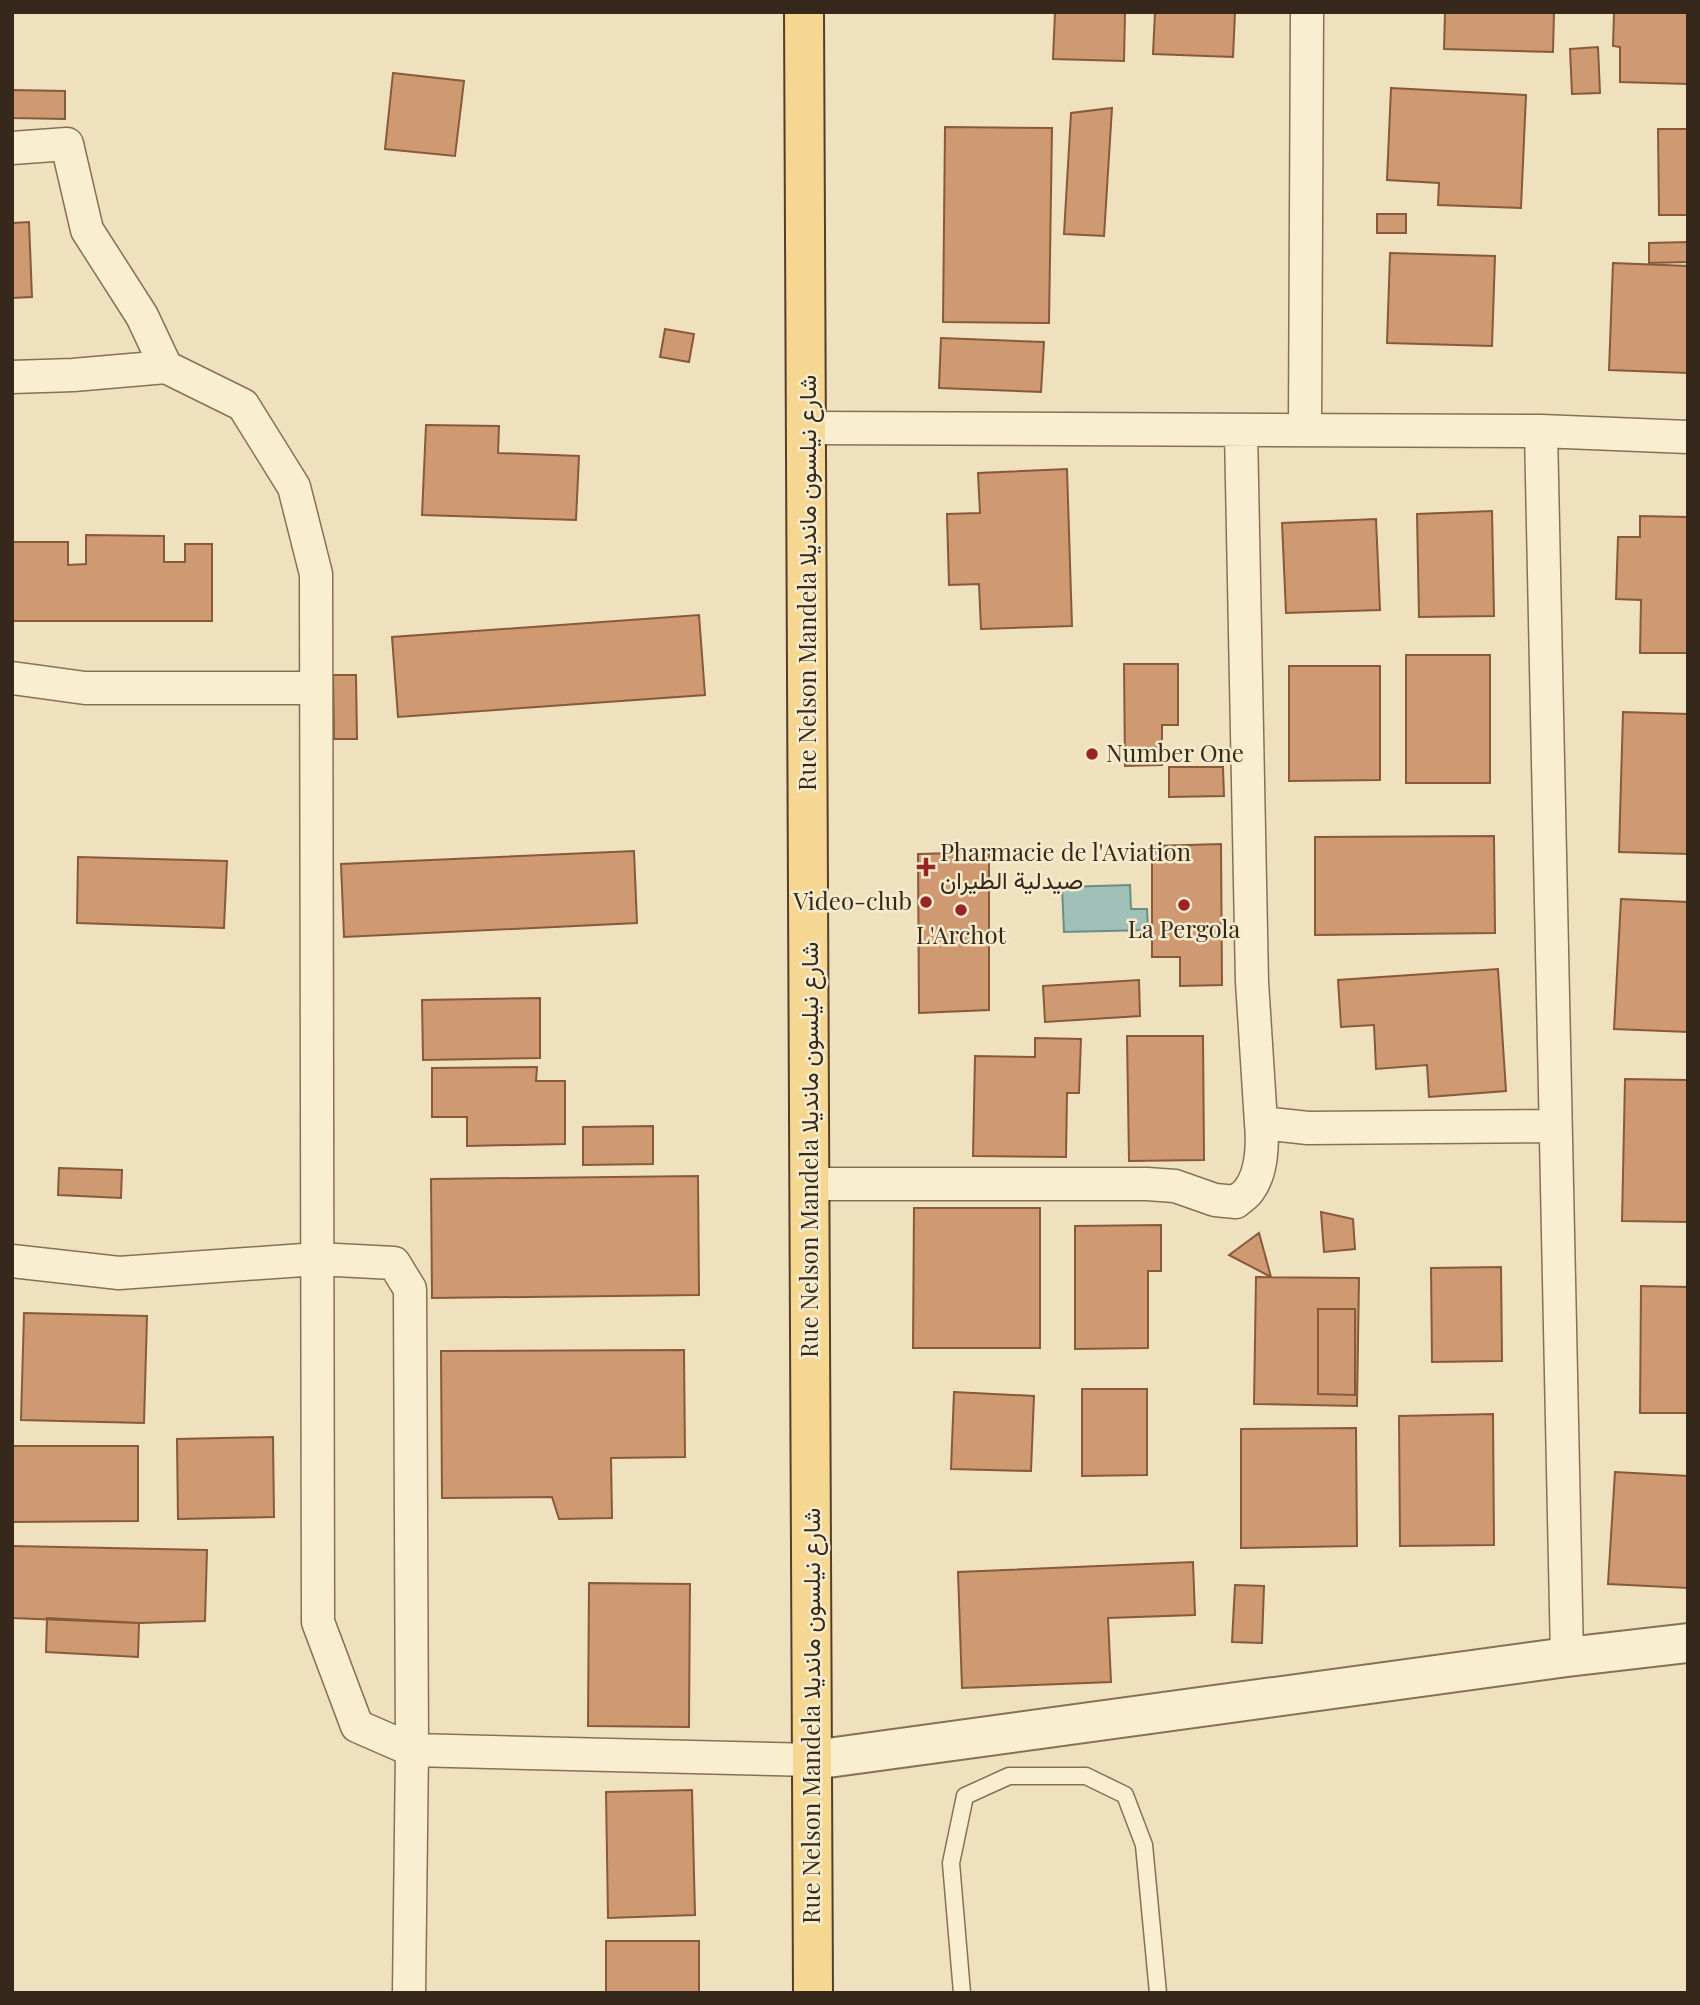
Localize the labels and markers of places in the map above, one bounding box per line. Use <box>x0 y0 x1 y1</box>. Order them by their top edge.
place label: Number One <box>1106 736 1244 768</box>
marker: Number One <box>1084 746 1100 762</box>
place label: Pharmacie de l'Aviation صيدلية الطيران <box>940 835 1191 896</box>
marker: Pharmacie de l'Aviation صيدلية الطيران <box>918 859 934 875</box>
place label: Video-club <box>792 884 912 916</box>
marker: Video-club <box>918 894 934 910</box>
marker: La Pergola <box>1176 897 1192 913</box>
marker: L'Archot <box>953 902 969 918</box>
place label: La Pergola <box>1128 912 1240 944</box>
place label: L'Archot <box>916 918 1007 950</box>

